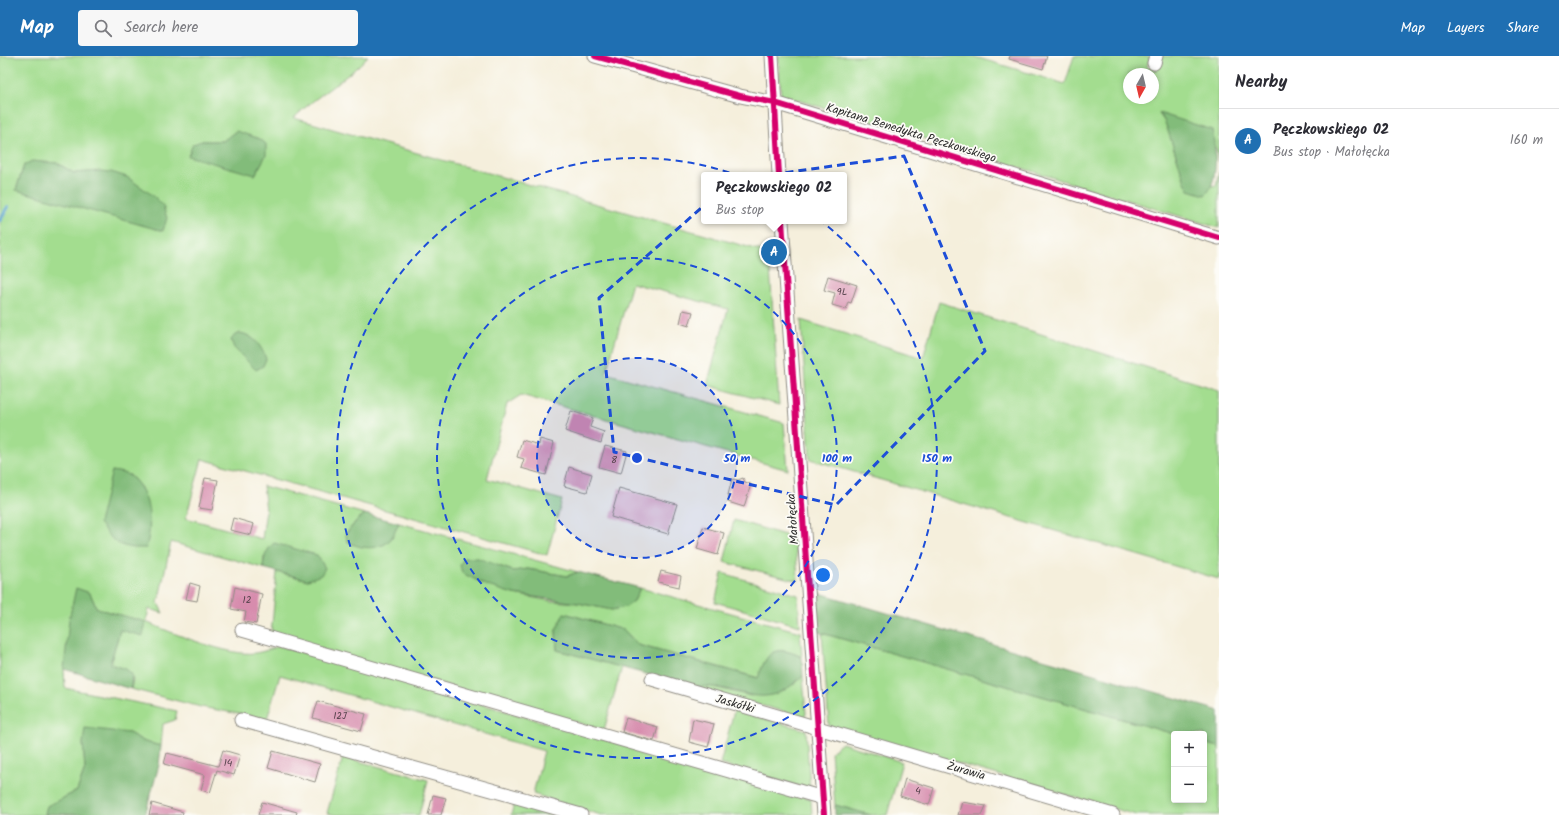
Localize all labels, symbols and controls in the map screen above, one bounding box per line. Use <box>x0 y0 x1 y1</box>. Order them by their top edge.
search box <box>78 10 358 46</box>
text: Map <box>20 13 54 43</box>
text: Search here <box>124 16 198 40</box>
icon: search <box>92 17 114 39</box>
text: Map <box>1401 17 1425 39</box>
text: Layers <box>1447 17 1485 39</box>
text: Share <box>1507 17 1539 39</box>
north arrow <box>1123 68 1159 104</box>
text: Nearby <box>1235 69 1287 96</box>
street label: Kapitana Benedykta Pęczkowskiego <box>823 98 999 168</box>
text: Pęczkowskiego 02 <box>1273 118 1389 142</box>
text: A <box>1244 130 1252 151</box>
text: 160 m <box>1510 130 1543 151</box>
text: Bus stop · Małołęcka <box>1273 142 1390 163</box>
popup <box>701 172 847 224</box>
text: Pęczkowskiego 02 <box>716 176 832 200</box>
text: Bus stop <box>716 200 764 221</box>
pin: A <box>761 237 787 267</box>
house number: 9L <box>837 284 847 300</box>
text: 50 m <box>723 449 751 468</box>
text: 100 m <box>822 449 852 468</box>
text: 150 m <box>922 449 952 468</box>
centre of rings <box>630 451 644 465</box>
house number: 8 <box>611 452 618 468</box>
street label: Małołęcka <box>782 492 804 545</box>
your location <box>813 565 833 585</box>
house number: 12 <box>243 592 252 608</box>
street label: Jaskółki <box>713 689 758 719</box>
house number: 12J <box>333 708 347 724</box>
map controls <box>1171 731 1207 803</box>
button: + <box>1171 731 1207 767</box>
house number: 14 <box>224 755 233 771</box>
street label: Żurawia <box>944 756 988 786</box>
button: − <box>1171 767 1207 803</box>
house number: 4 <box>915 783 921 799</box>

